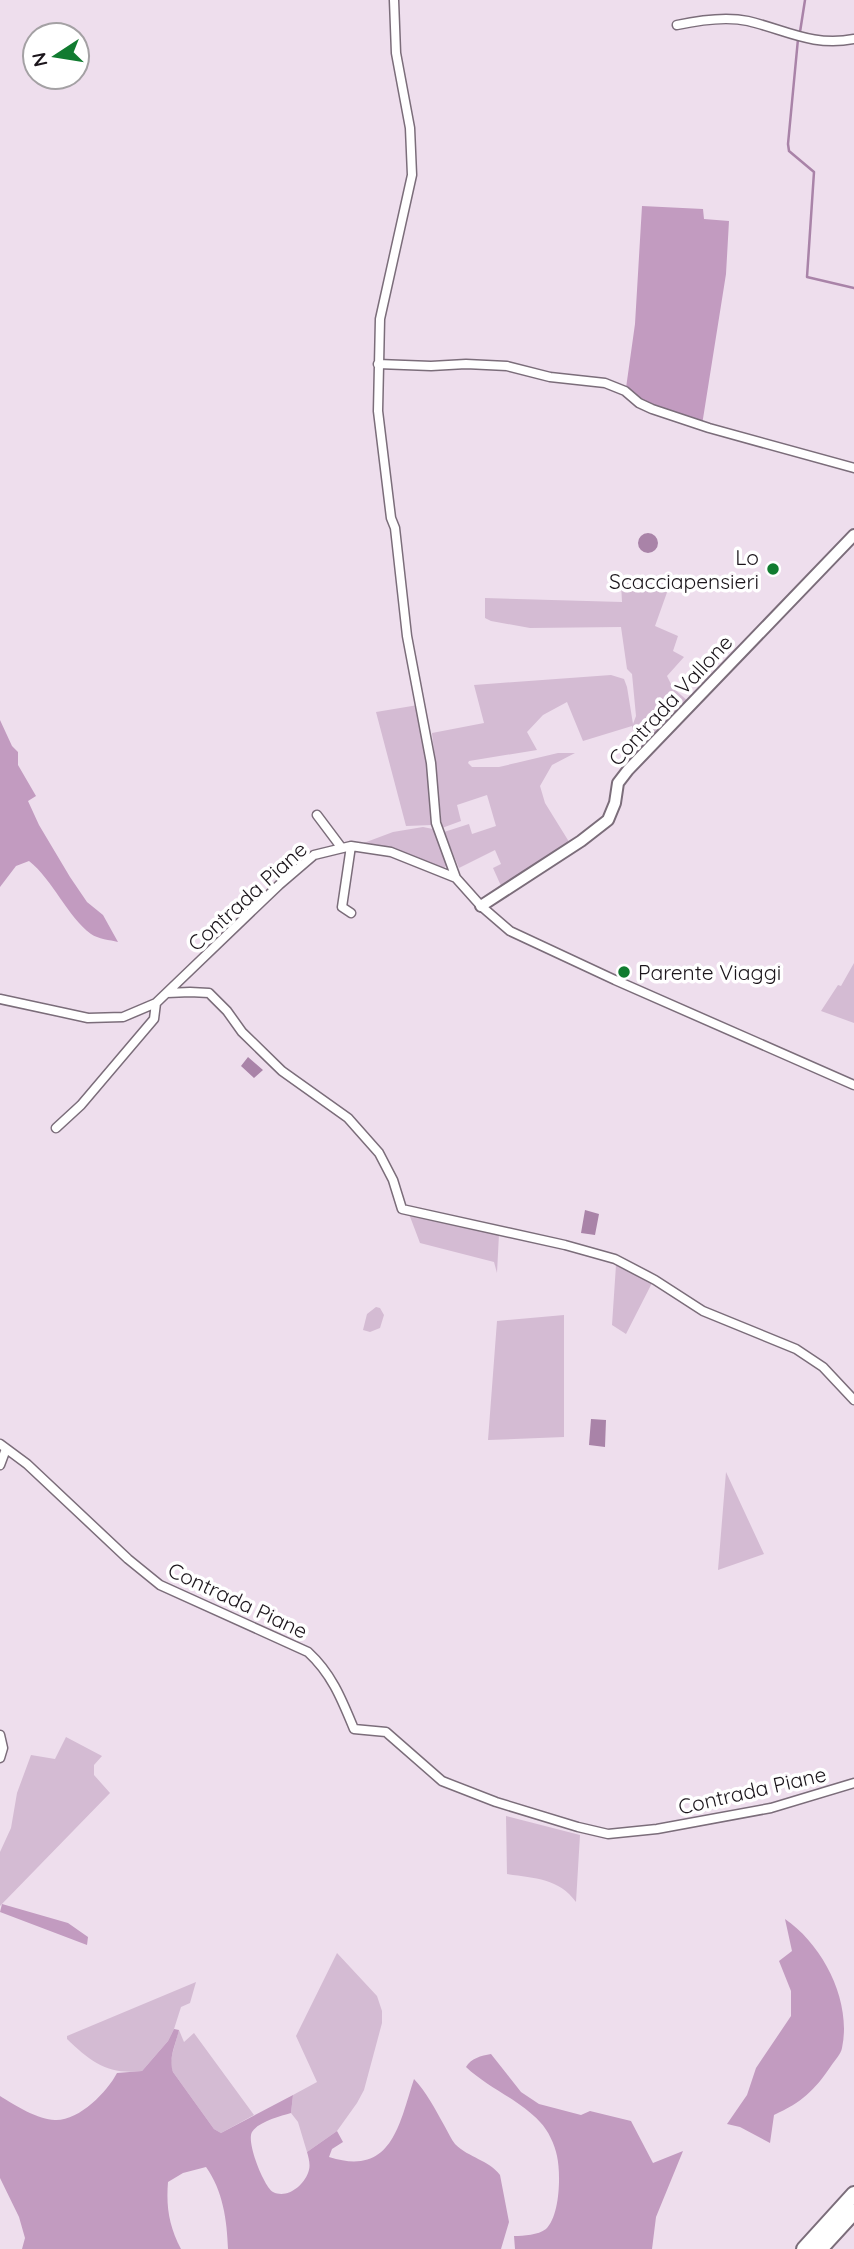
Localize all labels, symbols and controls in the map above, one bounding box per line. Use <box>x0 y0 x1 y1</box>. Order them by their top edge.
north arrow <box>21 21 91 91</box>
text: N <box>26 50 53 69</box>
place label: Lo Scacciapensieri <box>609 544 759 594</box>
marker: Lo Scacciapensieri <box>765 561 781 577</box>
street label: Contrada Vallone <box>603 629 737 771</box>
street label: Contrada Piane <box>182 836 312 956</box>
place label: Parente Viaggi <box>638 959 781 985</box>
marker: Parente Viaggi <box>616 964 632 980</box>
street label: Contrada Piane <box>164 1556 312 1644</box>
street label: Contrada Piane <box>675 1760 829 1820</box>

